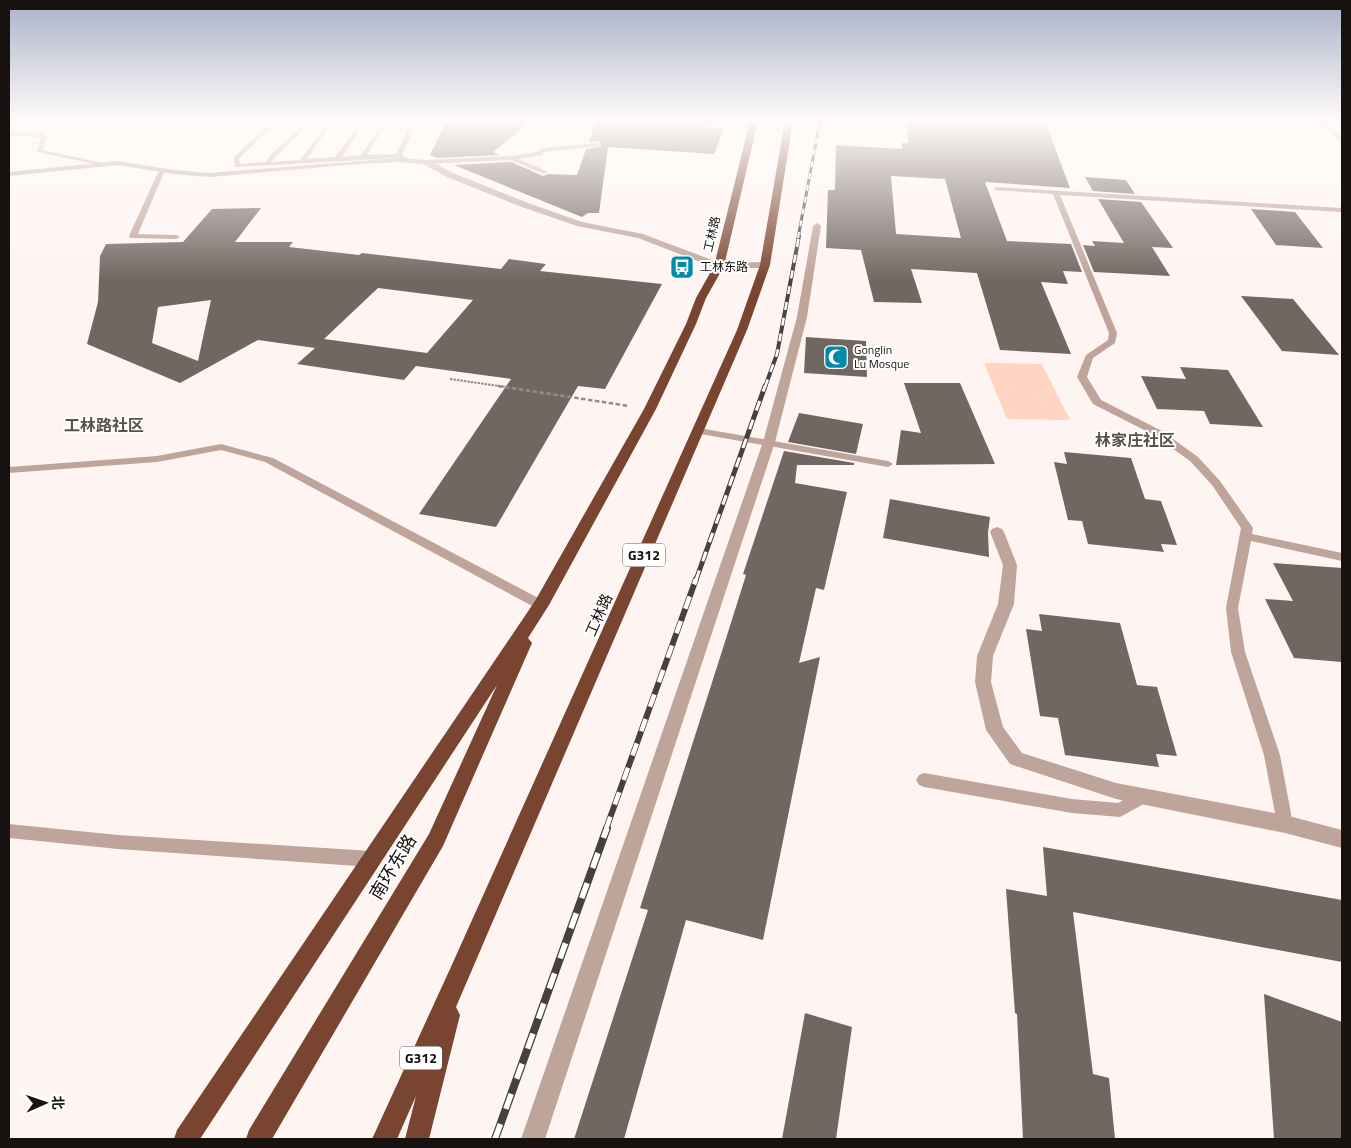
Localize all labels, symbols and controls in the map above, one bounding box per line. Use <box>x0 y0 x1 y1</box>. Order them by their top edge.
street label: 工林路 <box>698 214 725 254</box>
bus stop icon: 工林东路 <box>669 254 695 280</box>
place label: 工林东路 <box>700 257 748 276</box>
place label: Gonglin Lu Mosque <box>854 340 909 373</box>
mosque icon: Gonglin Lu Mosque <box>823 344 849 370</box>
district label: 工林路社区 <box>64 413 144 437</box>
district label: 林家庄社区 <box>1095 428 1175 452</box>
road number: G312 <box>623 544 665 566</box>
street label: 工林路 <box>579 590 618 640</box>
street label: 南环东路 <box>362 829 423 905</box>
road number: G312 <box>400 1046 442 1070</box>
north arrow <box>20 1078 70 1128</box>
text: 北 <box>48 1095 69 1110</box>

